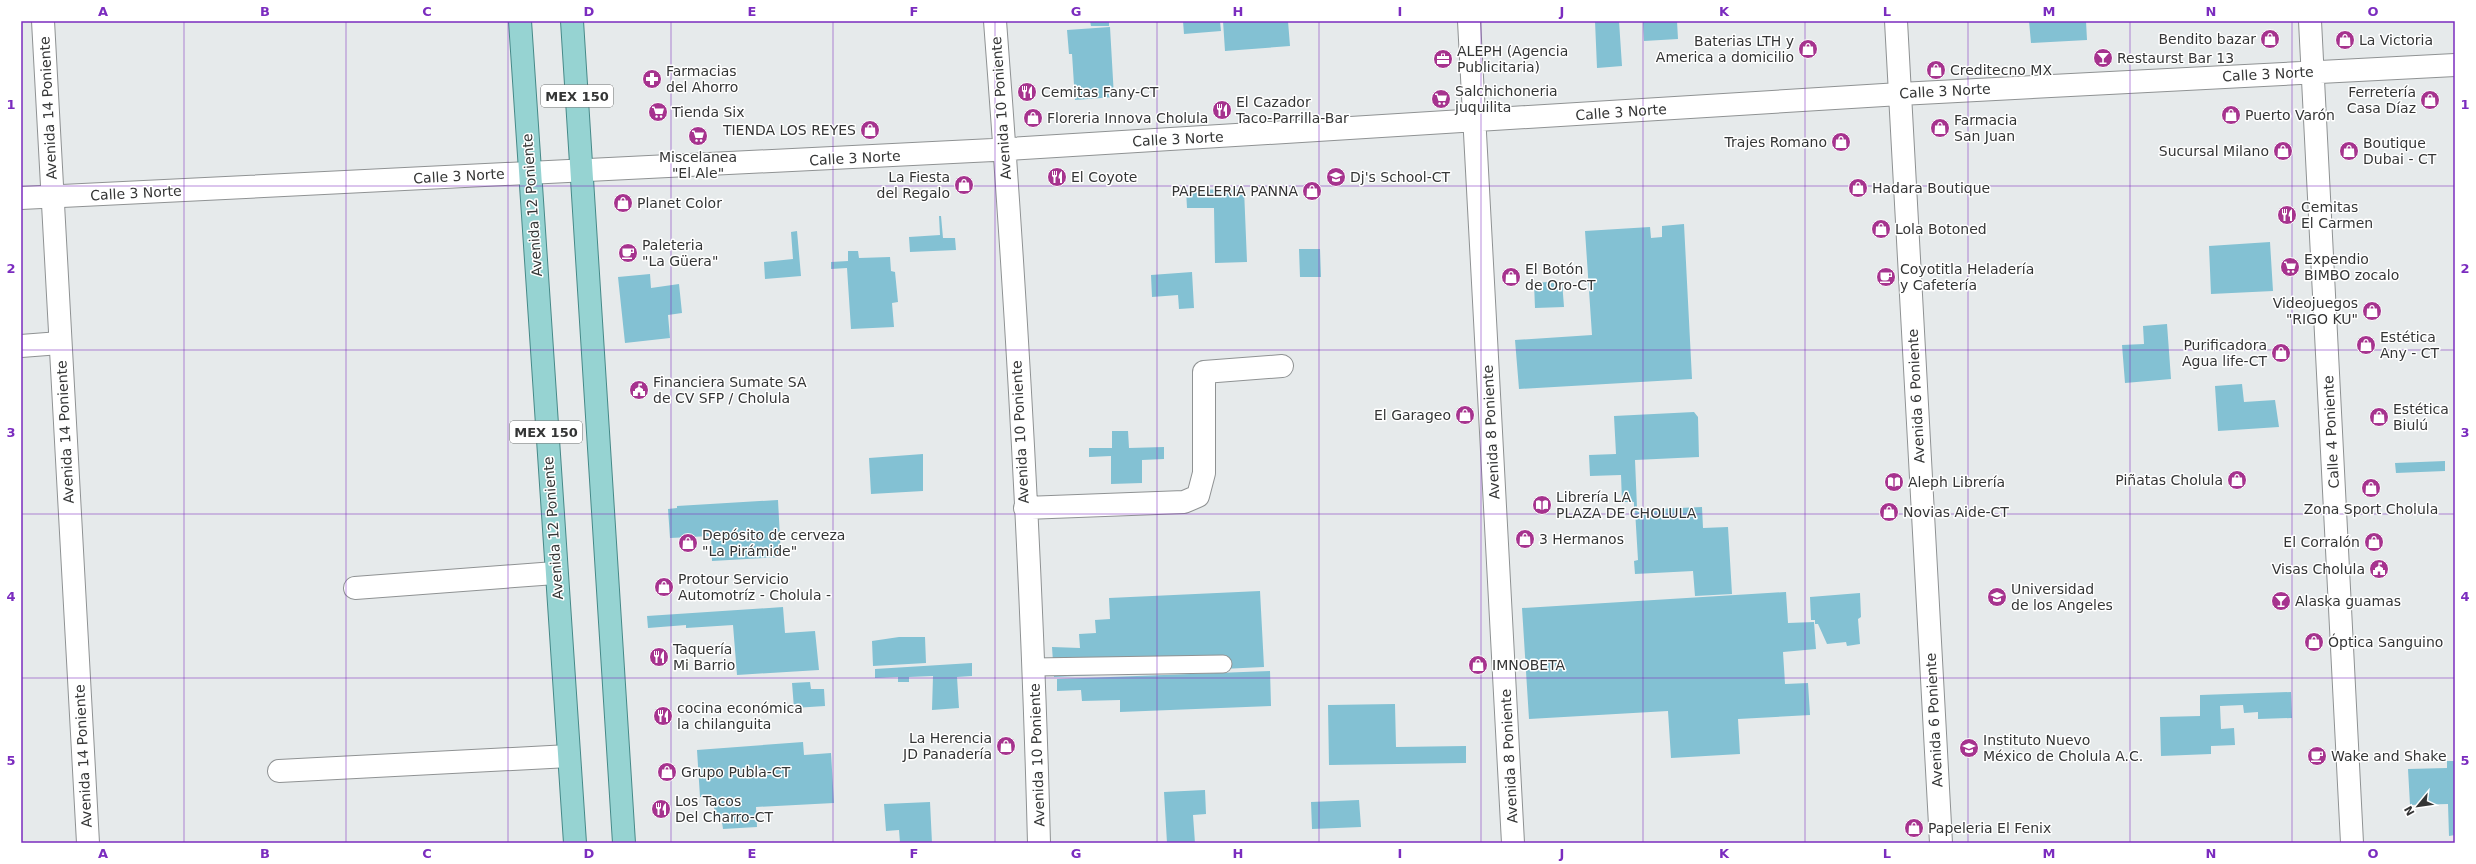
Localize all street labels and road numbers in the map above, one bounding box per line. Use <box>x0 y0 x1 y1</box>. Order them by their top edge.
street label: Avenida 14 Poniente <box>36 36 60 180</box>
street label: Avenida 10 Poniente <box>988 36 1014 180</box>
street label: Calle 3 Norte <box>2222 64 2314 84</box>
street label: Calle 3 Norte <box>1899 81 1991 101</box>
road number: MEX 150 <box>541 85 613 107</box>
street label: Calle 3 Norte <box>1575 101 1667 123</box>
street label: Calle 3 Norte <box>1132 129 1224 149</box>
street label: Avenida 12 Poniente <box>519 133 545 277</box>
street label: Calle 3 Norte <box>809 148 901 168</box>
street label: Calle 3 Norte <box>413 166 505 186</box>
street label: Calle 3 Norte <box>90 183 182 203</box>
street label: Avenida 6 Poniente <box>1904 328 1928 464</box>
street label: Avenida 14 Poniente <box>53 360 77 504</box>
street label: Avenida 10 Poniente <box>1008 360 1032 504</box>
street label: Avenida 8 Poniente <box>1479 364 1503 500</box>
street label: Calle 4 Poniente <box>2320 375 2342 489</box>
road number: MEX 150 <box>510 421 582 443</box>
street label: Avenida 12 Poniente <box>540 456 566 600</box>
street label: Avenida 6 Poniente <box>1922 652 1946 788</box>
street label: Avenida 10 Poniente <box>1027 683 1047 827</box>
street label: Avenida 14 Poniente <box>71 684 95 828</box>
street label: Avenida 8 Poniente <box>1497 688 1521 824</box>

